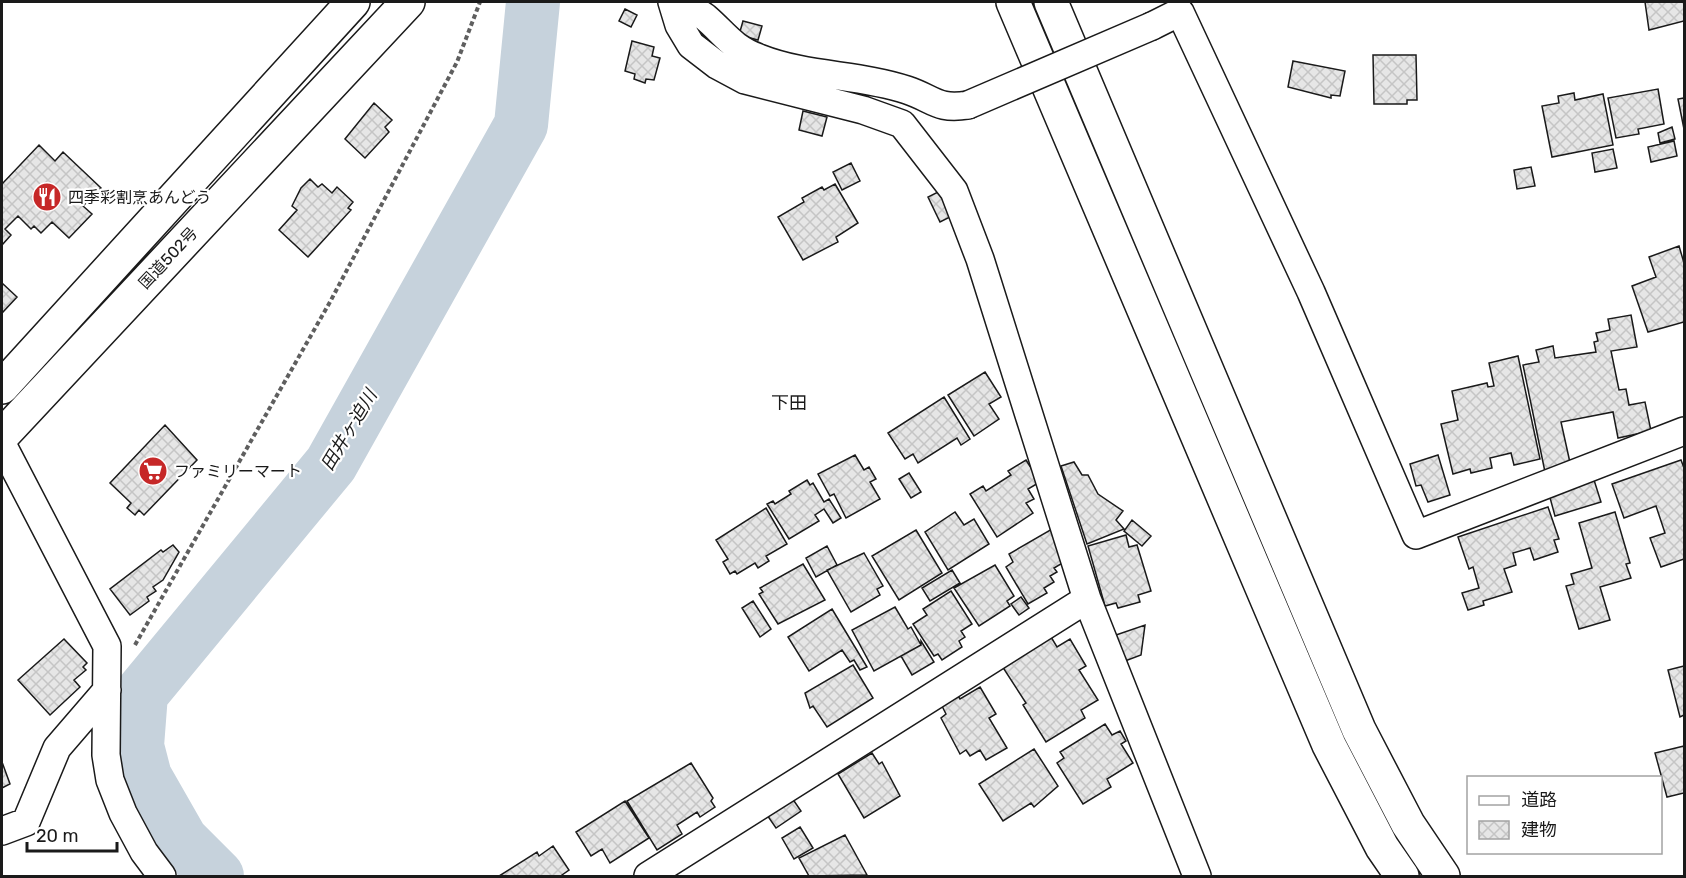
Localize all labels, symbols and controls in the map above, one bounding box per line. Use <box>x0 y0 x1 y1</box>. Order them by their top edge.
restaurant icon: 四季彩割烹あんどう <box>31 181 63 213</box>
place label: 四季彩割烹あんどう <box>68 188 212 207</box>
street label: 国道502号 <box>135 223 201 293</box>
water label: 田井ヶ迫川 <box>316 384 383 474</box>
district label: 下田 <box>771 392 807 414</box>
supermarket icon: ファミリーマート <box>137 455 169 487</box>
place label: ファミリーマート <box>174 462 302 481</box>
legend <box>1467 776 1662 854</box>
text: 道路 <box>1521 789 1557 811</box>
scale bar <box>27 815 117 853</box>
text: 建物 <box>1521 819 1557 841</box>
text: 20 m <box>36 825 78 847</box>

